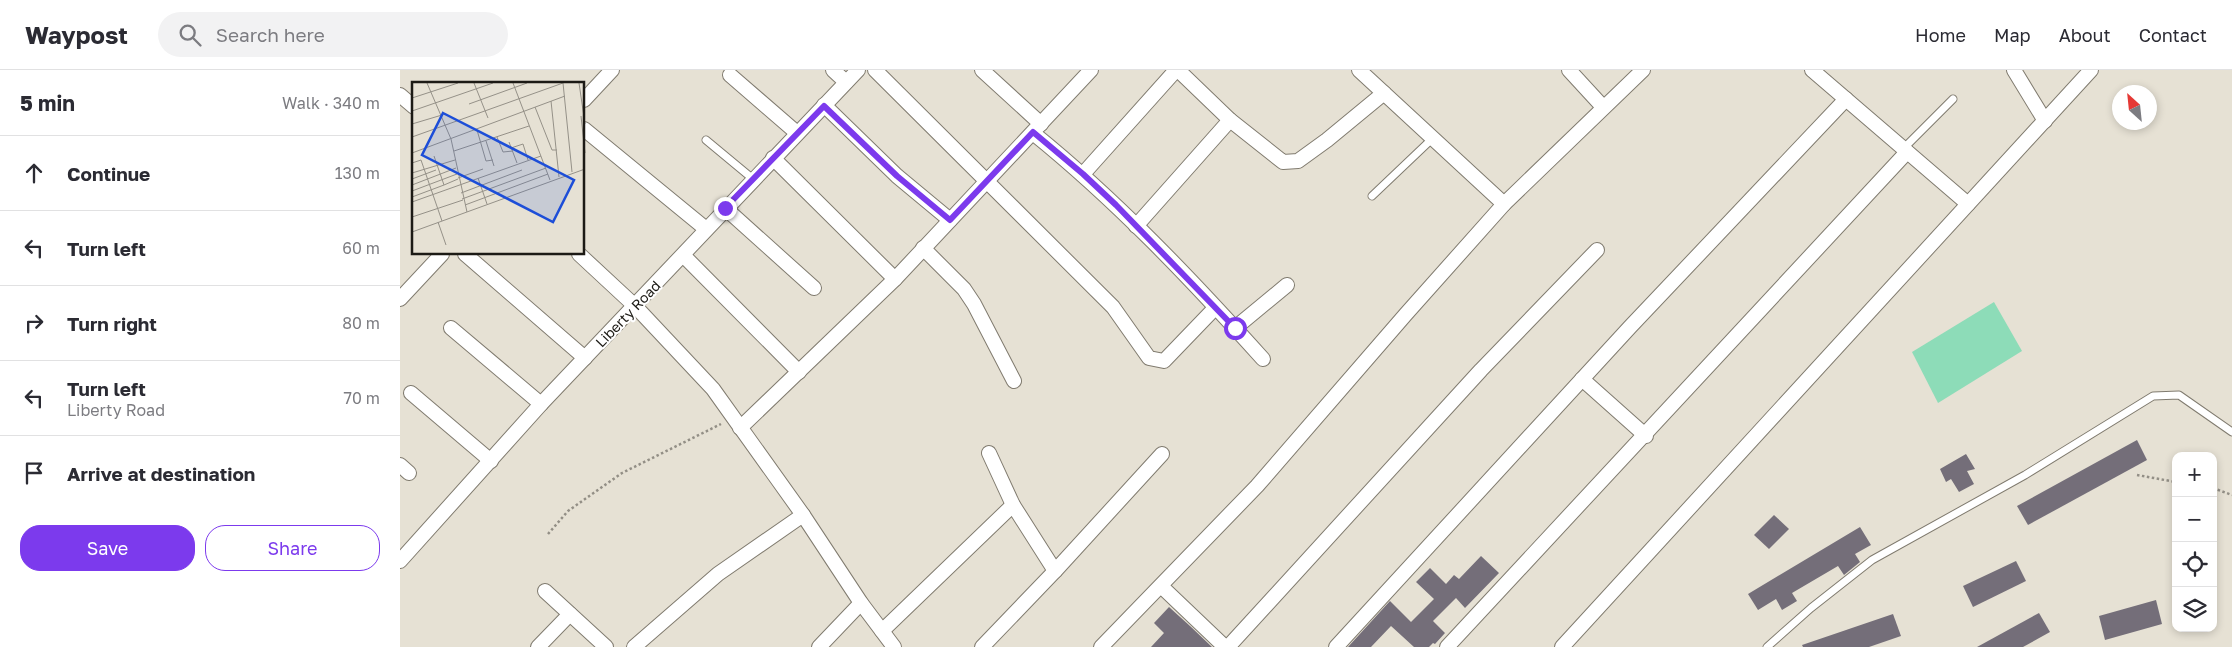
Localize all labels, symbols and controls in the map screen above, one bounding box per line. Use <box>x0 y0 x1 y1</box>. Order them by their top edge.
search box <box>158 12 508 57</box>
text: Waypost <box>25 20 128 49</box>
icon: search <box>176 21 204 49</box>
text: Search here <box>216 23 325 46</box>
text: Home <box>1915 24 1966 46</box>
text: Map <box>1994 24 2031 46</box>
text: About <box>2059 24 2111 46</box>
text: Contact <box>2139 24 2207 46</box>
inset map <box>412 82 585 255</box>
north arrow <box>2112 85 2157 130</box>
text: 5 min <box>20 90 75 116</box>
text: Walk · 340 m <box>282 93 380 113</box>
icon: ahead <box>20 159 48 187</box>
text: Continue <box>67 162 150 185</box>
text: 130 m <box>335 163 380 183</box>
route end <box>714 197 737 220</box>
icon: left <box>20 234 48 262</box>
text: Turn left <box>67 237 146 260</box>
text: 60 m <box>342 238 380 258</box>
street label: Liberty Road <box>592 277 664 350</box>
icon: right <box>20 309 48 337</box>
text: Turn right <box>67 312 157 335</box>
text: 80 m <box>342 313 380 333</box>
route start <box>1224 317 1247 340</box>
text: Turn left <box>67 377 146 400</box>
icon: left <box>20 384 48 412</box>
text: 70 m <box>343 388 380 408</box>
text: Liberty Road <box>67 400 165 420</box>
map controls <box>2172 452 2217 632</box>
button: + <box>2172 452 2217 497</box>
icon: arrive <box>20 459 48 487</box>
text: Arrive at destination <box>67 462 255 485</box>
button: − <box>2172 497 2217 542</box>
button: Save <box>20 525 195 571</box>
button: Share <box>205 525 380 571</box>
button: locate <box>2172 542 2217 587</box>
button: layers <box>2172 587 2217 632</box>

